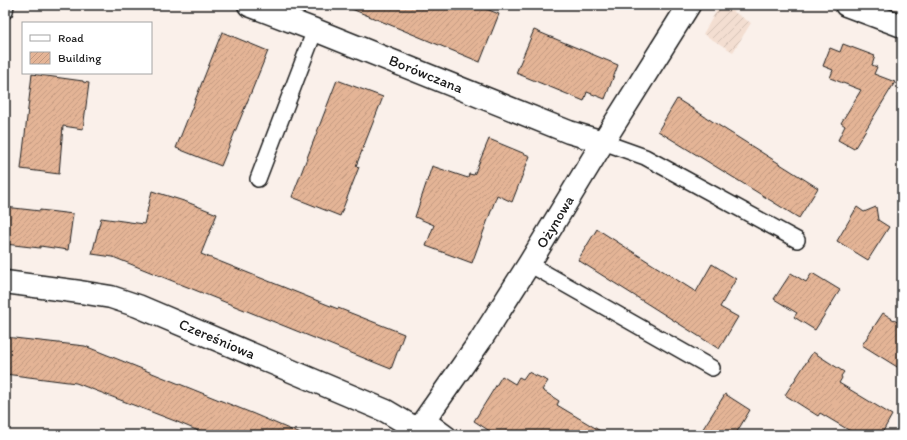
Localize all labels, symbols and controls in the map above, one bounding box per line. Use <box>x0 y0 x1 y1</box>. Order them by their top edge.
legend <box>22 22 152 74</box>
text: Road <box>58 31 84 45</box>
text: Building <box>58 51 102 65</box>
street label: Borówczana <box>386 51 466 97</box>
street label: Ożynowa <box>532 192 578 252</box>
street label: Czereśniowa <box>176 315 258 363</box>

